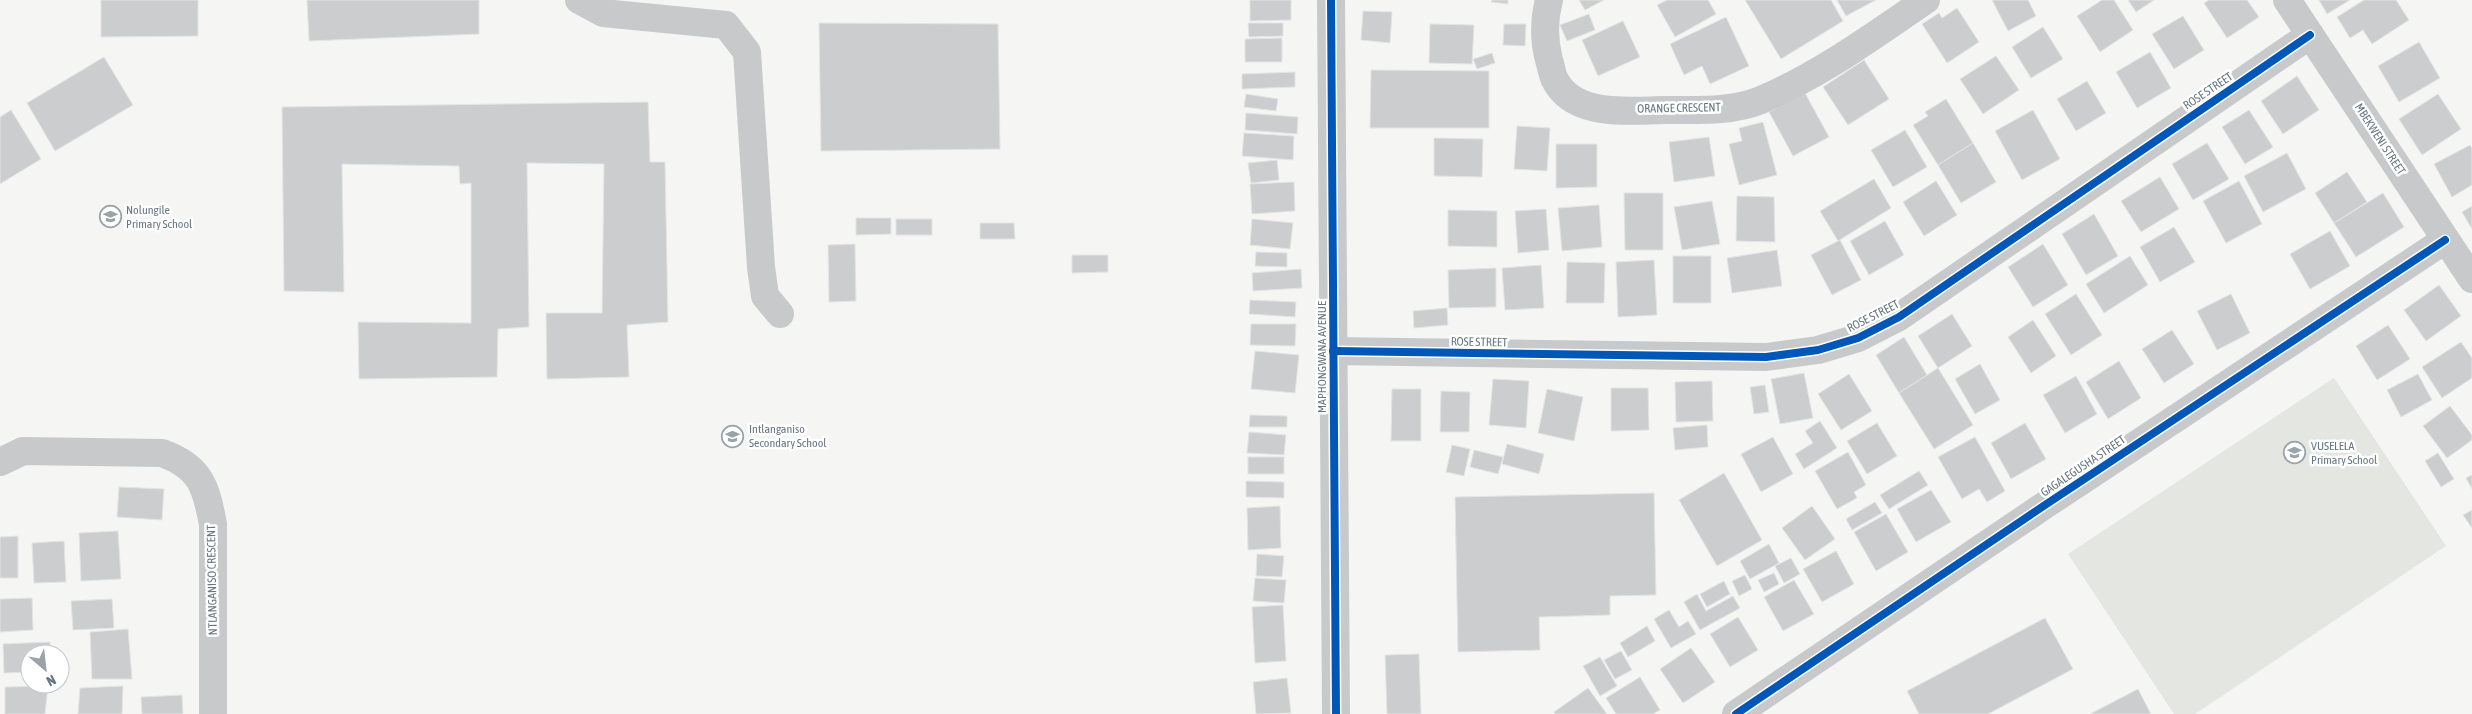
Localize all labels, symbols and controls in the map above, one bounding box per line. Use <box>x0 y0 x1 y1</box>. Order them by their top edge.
street label: ROSE STREET <box>2181 69 2236 113</box>
street label: ORANGE CRESCENT <box>1637 100 1722 116</box>
street label: MBEKWENI STREET <box>2352 101 2409 178</box>
place label: Nolungile Primary School <box>126 203 193 231</box>
school or university icon: Nolungile Primary School <box>98 205 122 229</box>
street label: ROSE STREET <box>1845 297 1902 335</box>
street label: MAPHONGWANA AVENUE <box>1315 301 1329 413</box>
street label: ROSE STREET <box>1451 335 1508 350</box>
place label: Intlanganiso Secondary School <box>749 422 827 450</box>
school or university icon: Intlanganiso Secondary School <box>721 424 745 448</box>
street label: GAGALEGUSHA STREET <box>2038 432 2129 499</box>
place label: VUSELELA Primary School <box>2311 439 2378 467</box>
school or university icon: VUSELELA Primary School <box>2283 441 2307 465</box>
street label: NTLANGANISO CRESCENT <box>204 524 220 635</box>
north arrow <box>20 644 70 694</box>
text: N <box>44 671 59 689</box>

